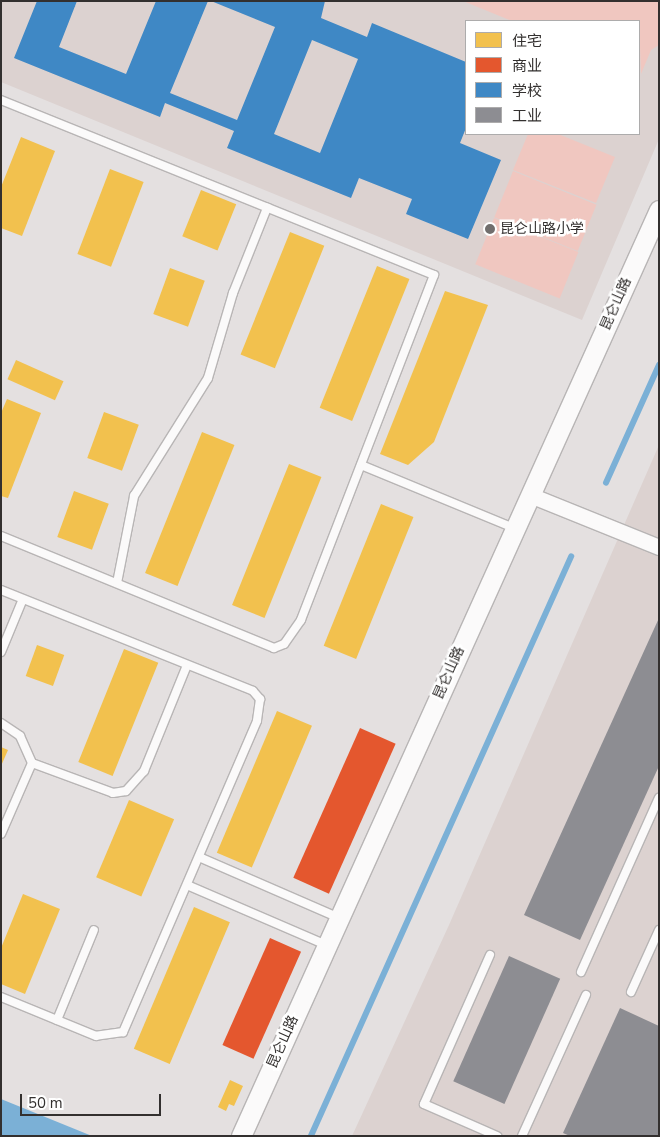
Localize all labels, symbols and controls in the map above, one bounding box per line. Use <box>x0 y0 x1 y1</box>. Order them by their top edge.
legend <box>465 20 640 135</box>
text: 住宅 <box>512 31 542 51</box>
text: 商业 <box>512 56 542 76</box>
text: 学校 <box>512 81 542 101</box>
text: 工业 <box>512 106 542 126</box>
place label: 昆仑山路小学 <box>500 221 584 237</box>
marker: 昆仑山路小学 <box>484 223 496 235</box>
street label: 昆仑山路 <box>597 275 635 333</box>
street label: 昆仑山路 <box>430 644 468 702</box>
street label: 昆仑山路 <box>264 1013 302 1071</box>
scale bar <box>22 1084 164 1116</box>
text: 50 m <box>28 1093 63 1113</box>

